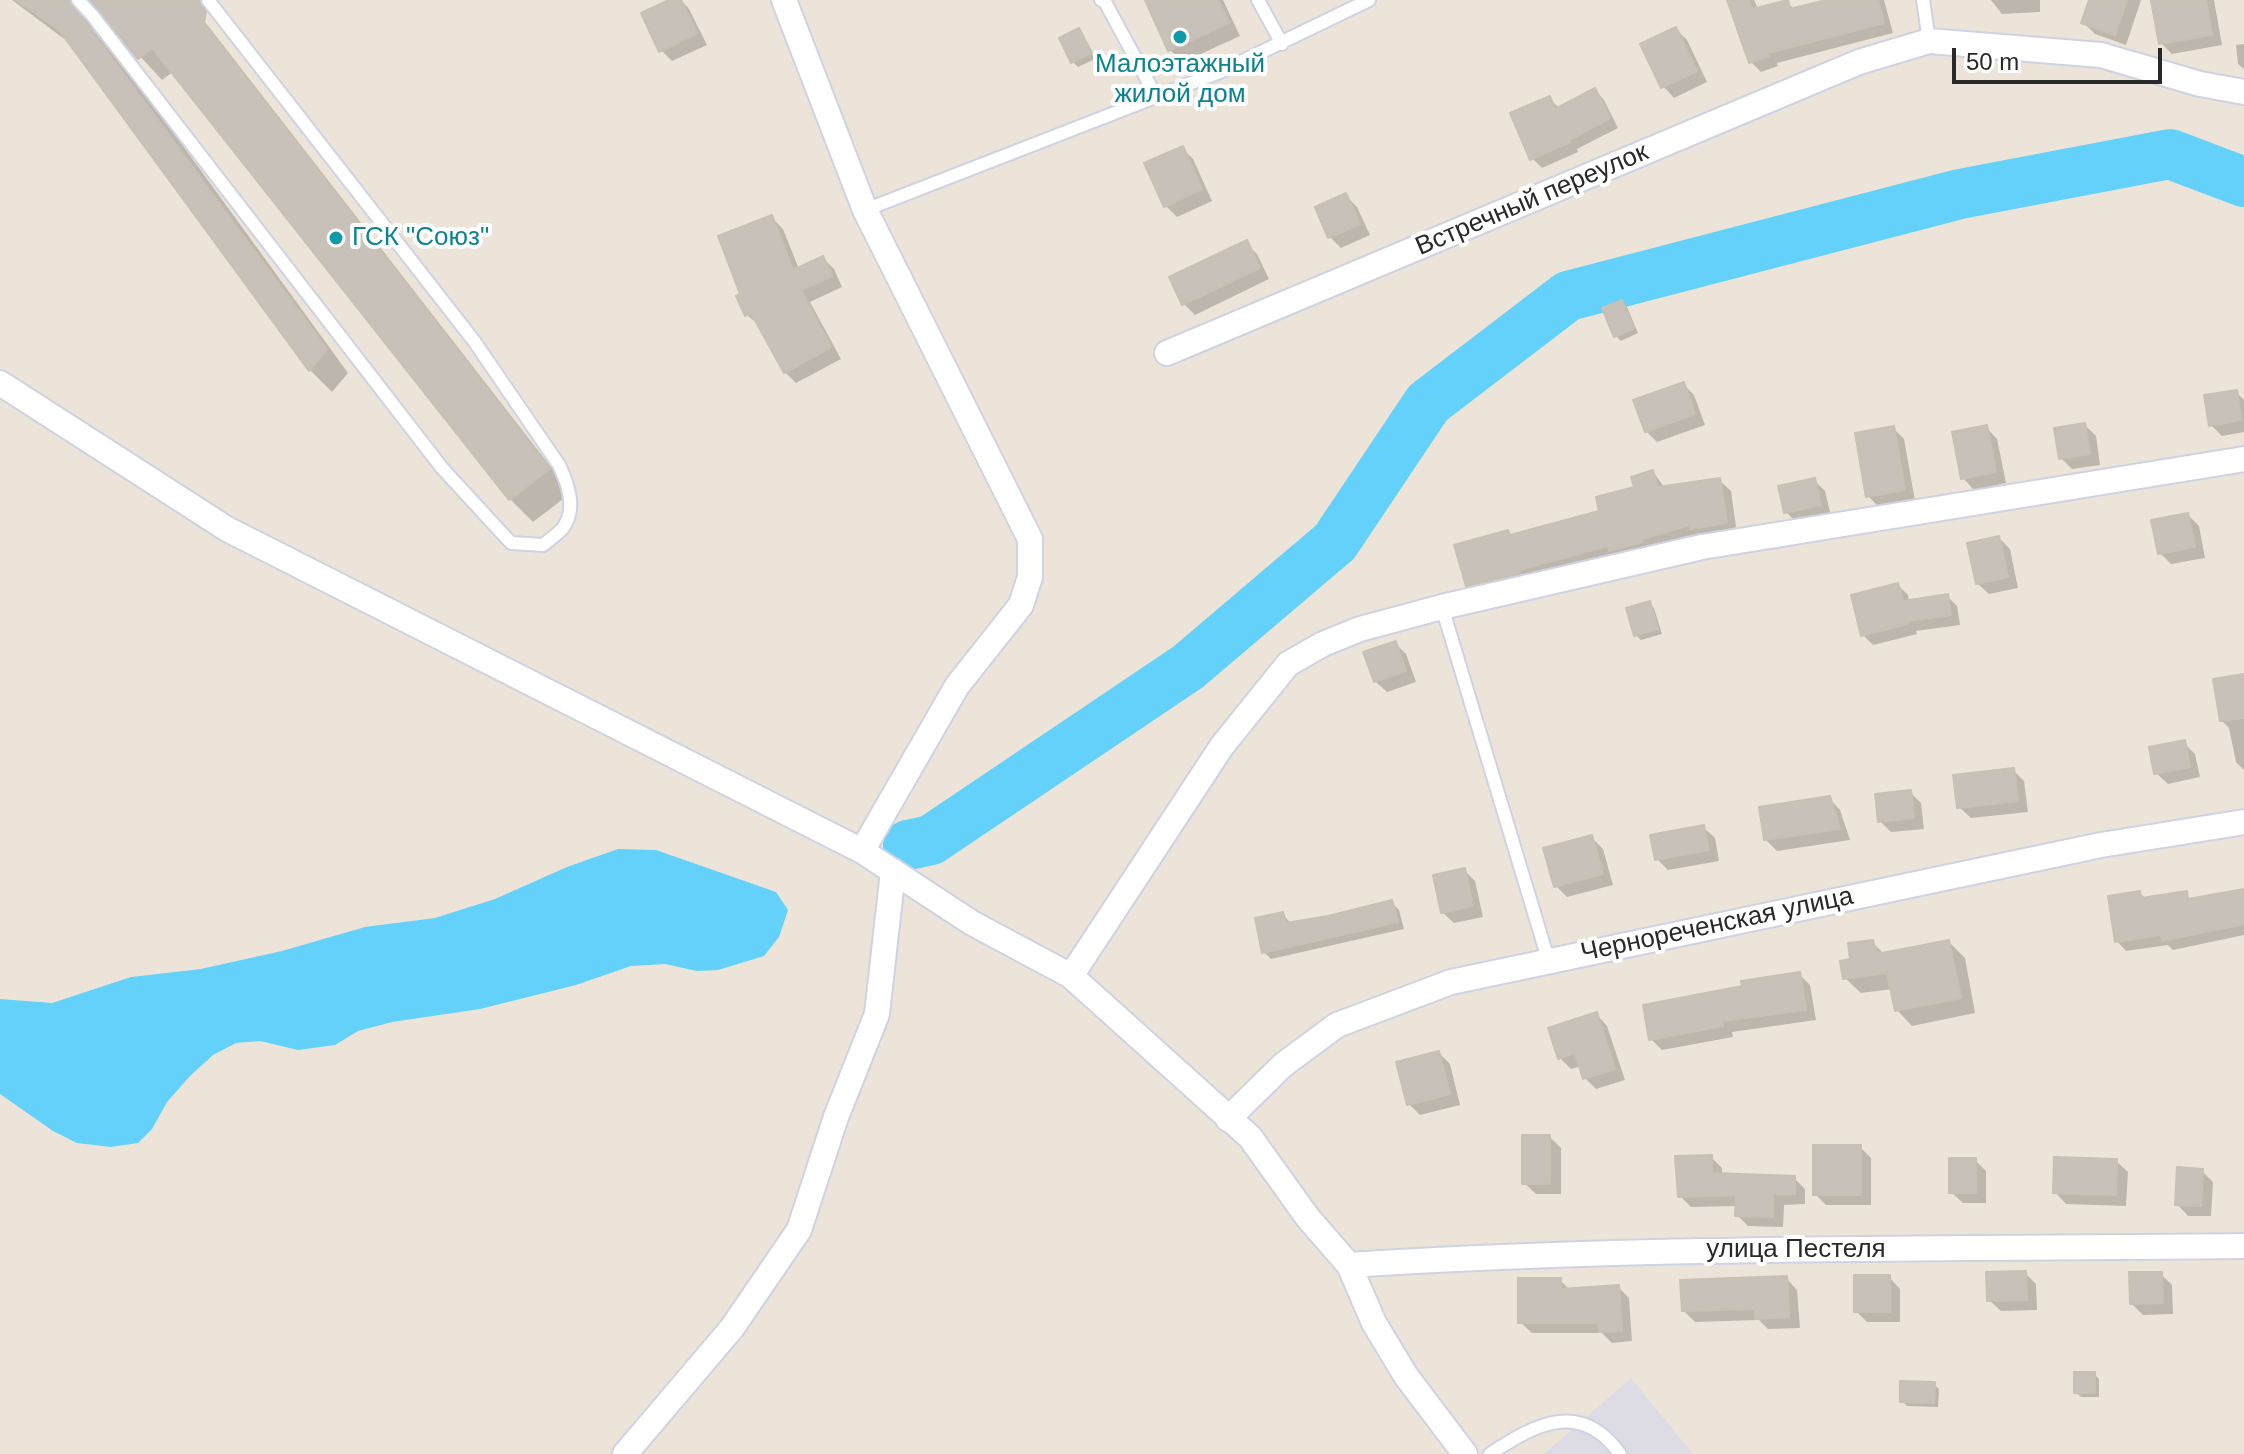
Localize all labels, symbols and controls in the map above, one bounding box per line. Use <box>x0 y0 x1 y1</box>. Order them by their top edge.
marker: Малоэтажный жилой дом <box>1171 28 1189 46</box>
scale bar <box>1956 32 2166 82</box>
text: 50 m <box>1966 48 2019 75</box>
place label: Малоэтажный жилой дом <box>1095 49 1265 110</box>
street label: Встречный переулок <box>1411 137 1653 263</box>
place label: ГСК "Союз" <box>352 222 489 254</box>
marker: ГСК "Союз" <box>327 229 345 247</box>
street label: Чернореченская улица <box>1578 881 1856 969</box>
street label: улица Пестеля <box>1706 1234 1886 1266</box>

